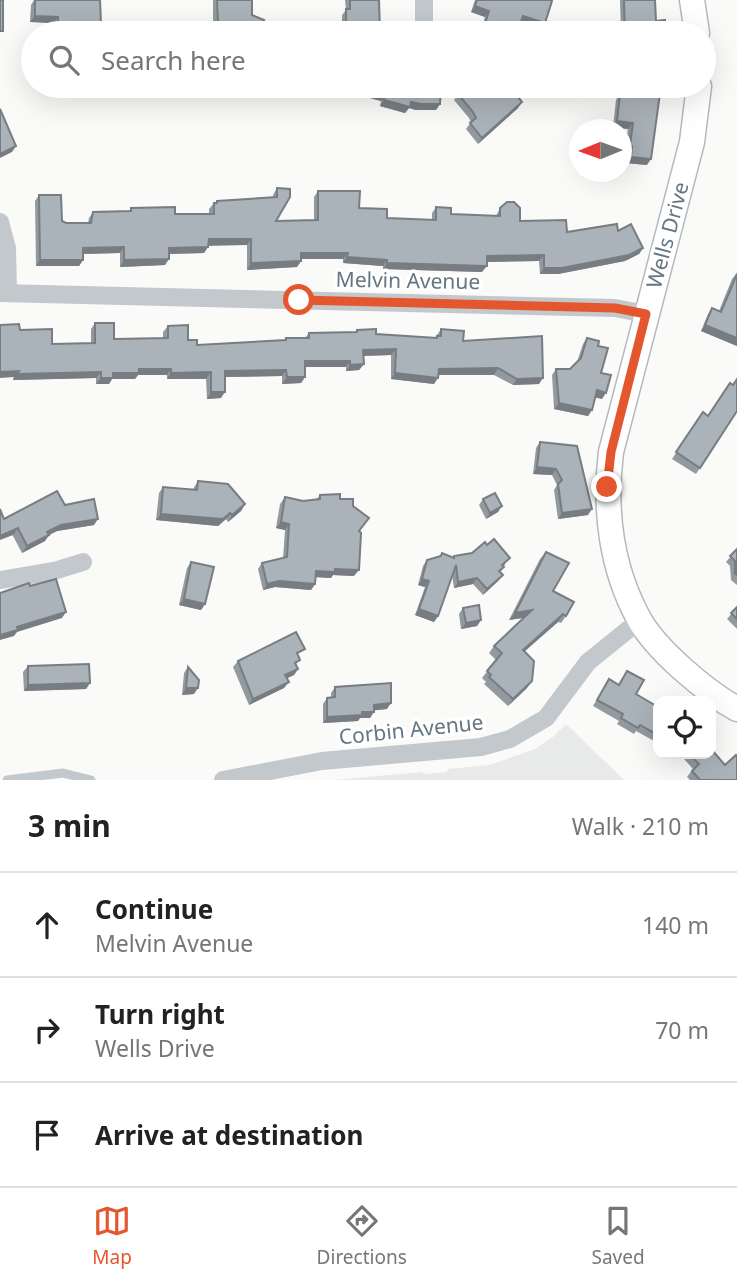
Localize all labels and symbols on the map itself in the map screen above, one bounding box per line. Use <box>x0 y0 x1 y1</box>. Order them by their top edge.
north arrow <box>569 119 632 182</box>
street label: Wells Drive <box>639 179 695 291</box>
street label: Melvin Avenue <box>335 265 481 295</box>
route start <box>283 284 314 315</box>
route end <box>591 471 622 502</box>
street label: Corbin Avenue <box>337 707 485 751</box>

